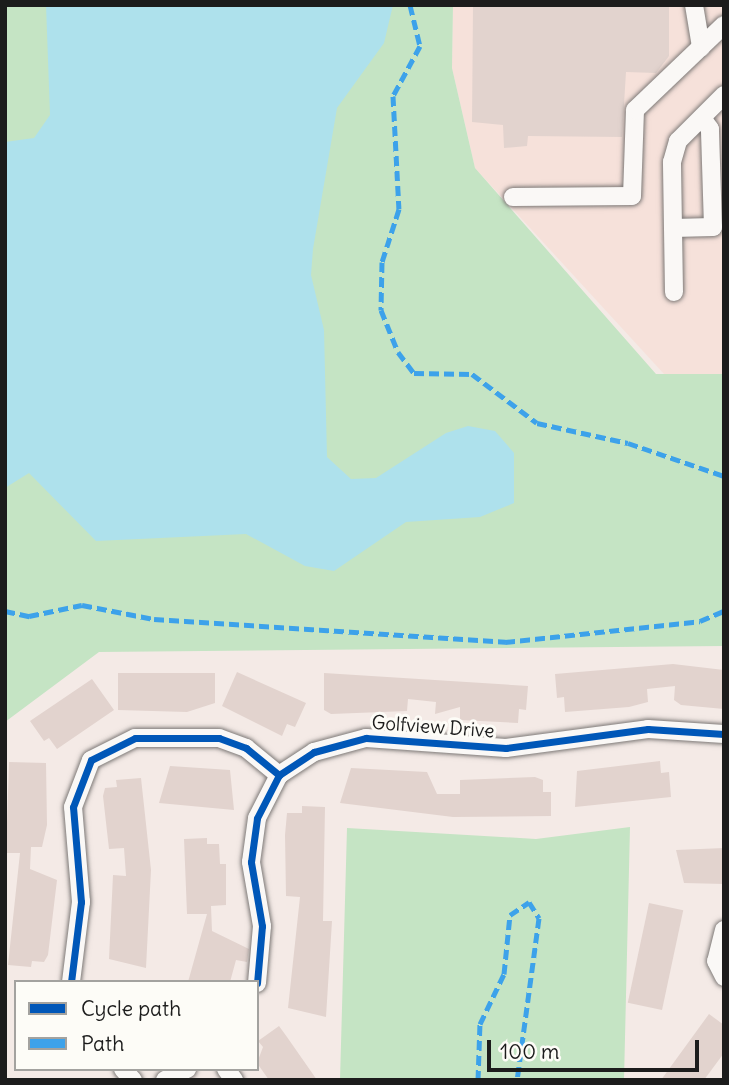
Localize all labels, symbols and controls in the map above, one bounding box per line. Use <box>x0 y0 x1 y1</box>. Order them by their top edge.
street label: Golfview Drive <box>371 711 495 743</box>
legend <box>14 980 259 1071</box>
text: Cycle path <box>81 995 181 1022</box>
scale bar <box>491 1026 703 1070</box>
text: Path <box>81 1030 124 1057</box>
text: 100 m <box>500 1038 559 1065</box>

